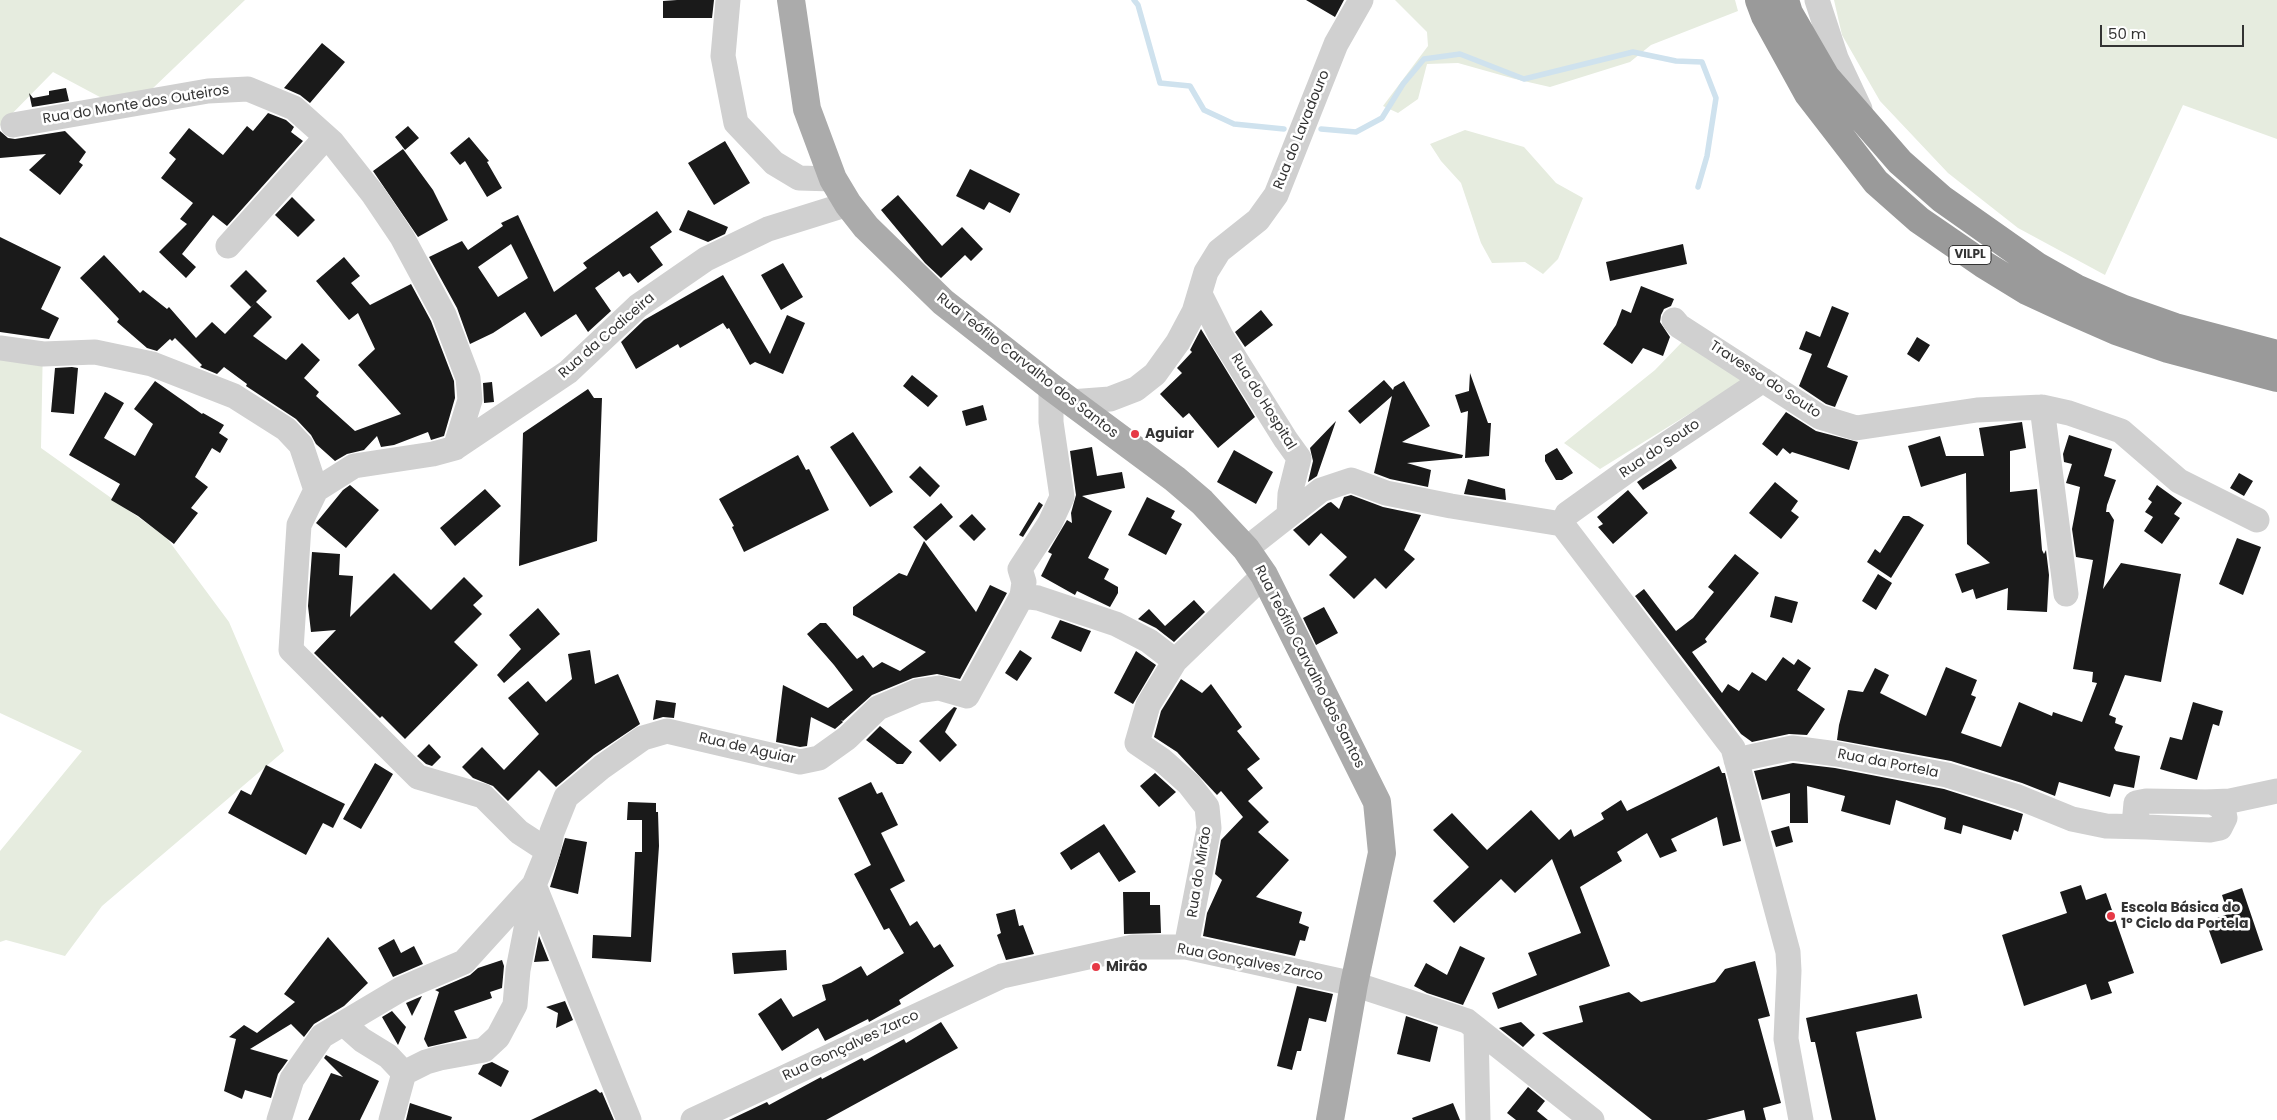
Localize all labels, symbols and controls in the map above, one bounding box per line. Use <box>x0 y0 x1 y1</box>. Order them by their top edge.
scale bar <box>2102 15 2246 47</box>
text: 50 m <box>2108 23 2146 44</box>
street label: Rua do Lavadouro <box>1270 68 1334 192</box>
street label: Rua do Monte dos Outeiros <box>42 82 230 128</box>
road number: VILPL <box>1949 246 1991 264</box>
street label: Rua da Codiceira <box>556 290 658 382</box>
street label: Rua Teófilo Carvalho dos Santos <box>933 290 1121 442</box>
street label: Travessa do Souto <box>1706 338 1824 422</box>
street label: Rua do Hospital <box>1227 351 1299 453</box>
street label: Rua do Souto <box>1617 416 1703 482</box>
place label: Aguiar <box>1145 426 1194 442</box>
marker: Aguiar <box>1129 428 1141 440</box>
street label: Rua Teófilo Carvalho dos Santos <box>1250 563 1368 771</box>
street label: Rua de Aguiar <box>697 730 797 768</box>
street label: Rua da Portela <box>1836 746 1940 782</box>
street label: Rua do Mirão <box>1185 825 1215 919</box>
place label: Escola Básica do 1º Ciclo da Portela <box>2121 900 2248 932</box>
marker: Escola Básica do 1º Ciclo da Portela <box>2105 910 2117 922</box>
street label: Rua Gonçalves Zarco <box>1176 941 1324 985</box>
place label: Mirão <box>1106 959 1147 975</box>
marker: Mirão <box>1090 961 1102 973</box>
street label: Rua Gonçalves Zarco <box>780 1007 922 1085</box>

